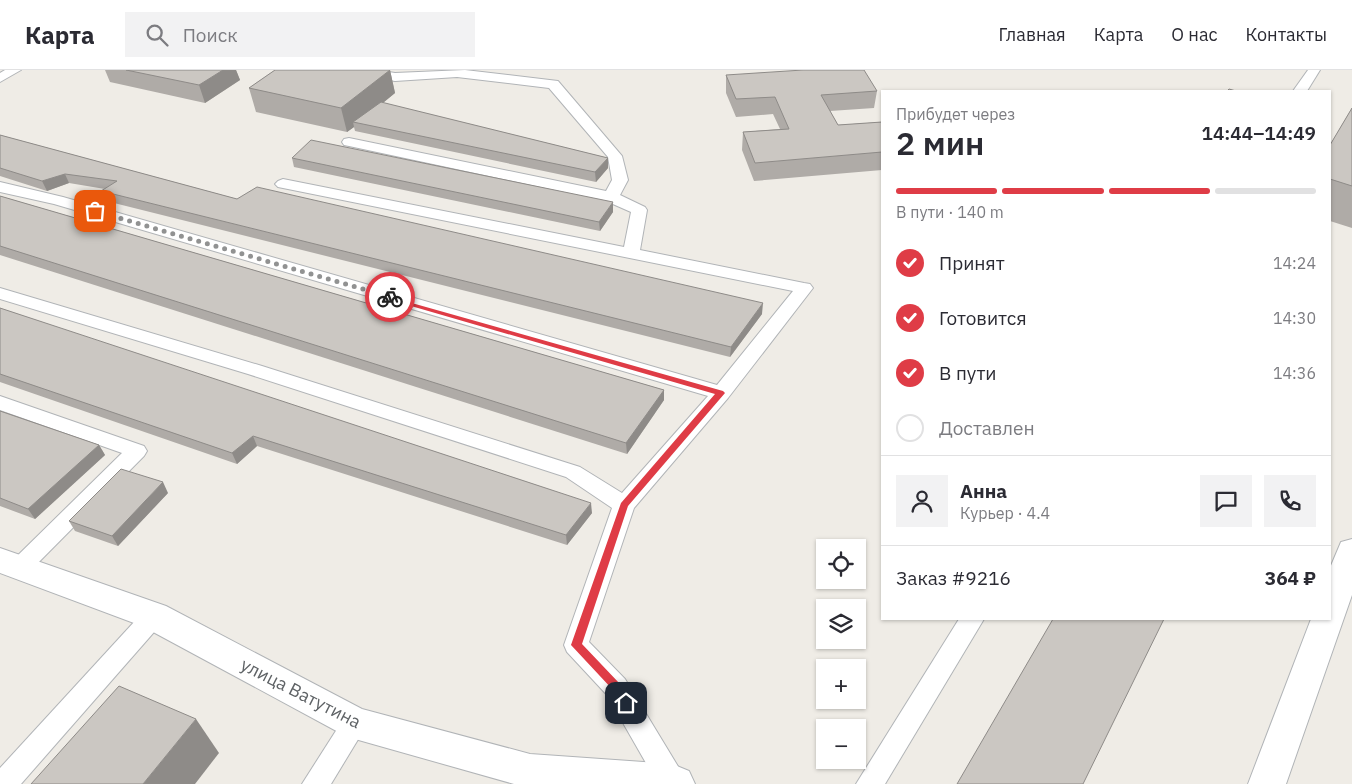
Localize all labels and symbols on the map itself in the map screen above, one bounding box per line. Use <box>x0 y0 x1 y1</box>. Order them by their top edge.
pin <box>74 190 116 232</box>
courier <box>365 272 415 322</box>
street label: улица Ватутина <box>237 653 365 733</box>
pin <box>605 682 647 724</box>

